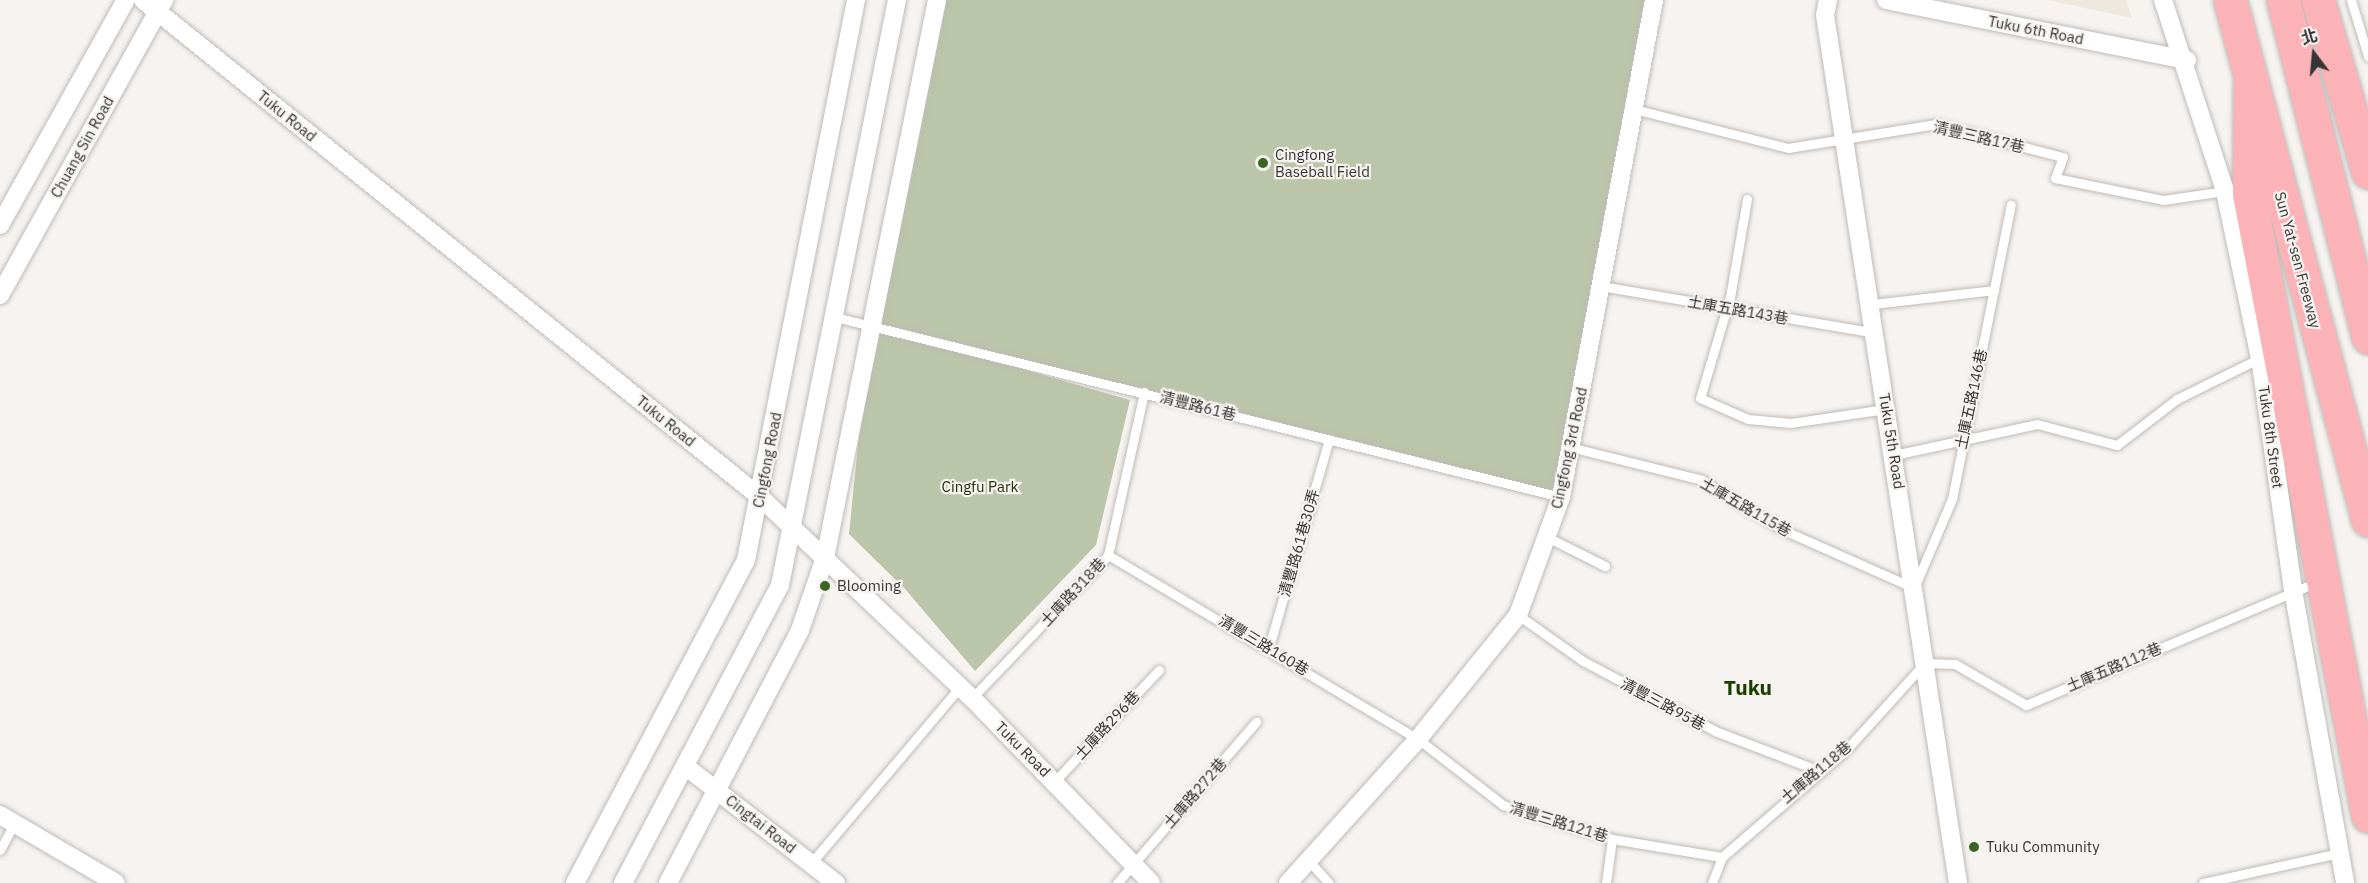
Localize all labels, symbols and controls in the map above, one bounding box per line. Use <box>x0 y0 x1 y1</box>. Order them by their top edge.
street label: Tuku 6th Road <box>1987 12 2085 48</box>
north arrow <box>2284 24 2344 84</box>
text: 北 <box>2299 25 2319 49</box>
street label: Tuku Road <box>254 87 320 145</box>
street label: Chuang Sin Road <box>47 93 117 201</box>
street label: 清豐三路17巷 <box>1932 118 2026 156</box>
place label: Cingfong Baseball Field <box>1275 145 1370 180</box>
marker: Cingfong Baseball Field <box>1256 156 1270 170</box>
street label: Sun Yat-sen Freeway <box>2271 190 2325 330</box>
street label: 土庫五路143巷 <box>1686 292 1790 328</box>
street label: 土庫五路146巷 <box>1952 347 1990 451</box>
street label: Tuku 8th Street <box>2255 384 2287 490</box>
street label: Cingfong 3rd Road <box>1547 386 1591 510</box>
street label: 清豐路61巷 <box>1158 388 1238 424</box>
street label: Tuku Road <box>633 392 699 450</box>
street label: Tuku 5th Road <box>1876 392 1908 490</box>
street label: Cingfong Road <box>749 411 785 509</box>
street label: 土庫五路115巷 <box>1697 474 1795 540</box>
park label: Cingfu Park <box>942 478 1018 496</box>
street label: 清豐路61巷30弄 <box>1275 487 1323 599</box>
street label: 土庫路318巷 <box>1037 554 1109 630</box>
place label: Blooming <box>837 577 901 595</box>
marker: Blooming <box>818 579 832 593</box>
street label: 清豐三路160巷 <box>1216 611 1312 679</box>
street label: 土庫五路112巷 <box>2064 639 2164 695</box>
street label: 清豐三路95巷 <box>1618 674 1708 734</box>
district label: Tuku <box>1724 674 1772 700</box>
street label: 土庫路296巷 <box>1071 687 1143 763</box>
street label: Tuku Road <box>992 718 1054 780</box>
street label: 土庫路118巷 <box>1777 737 1855 807</box>
street label: 土庫路272巷 <box>1160 754 1230 832</box>
street label: Cingtai Road <box>722 791 800 857</box>
street label: 清豐三路121巷 <box>1508 798 1610 846</box>
place label: Tuku Community <box>1986 838 2100 856</box>
marker: Tuku Community <box>1967 840 1981 854</box>

